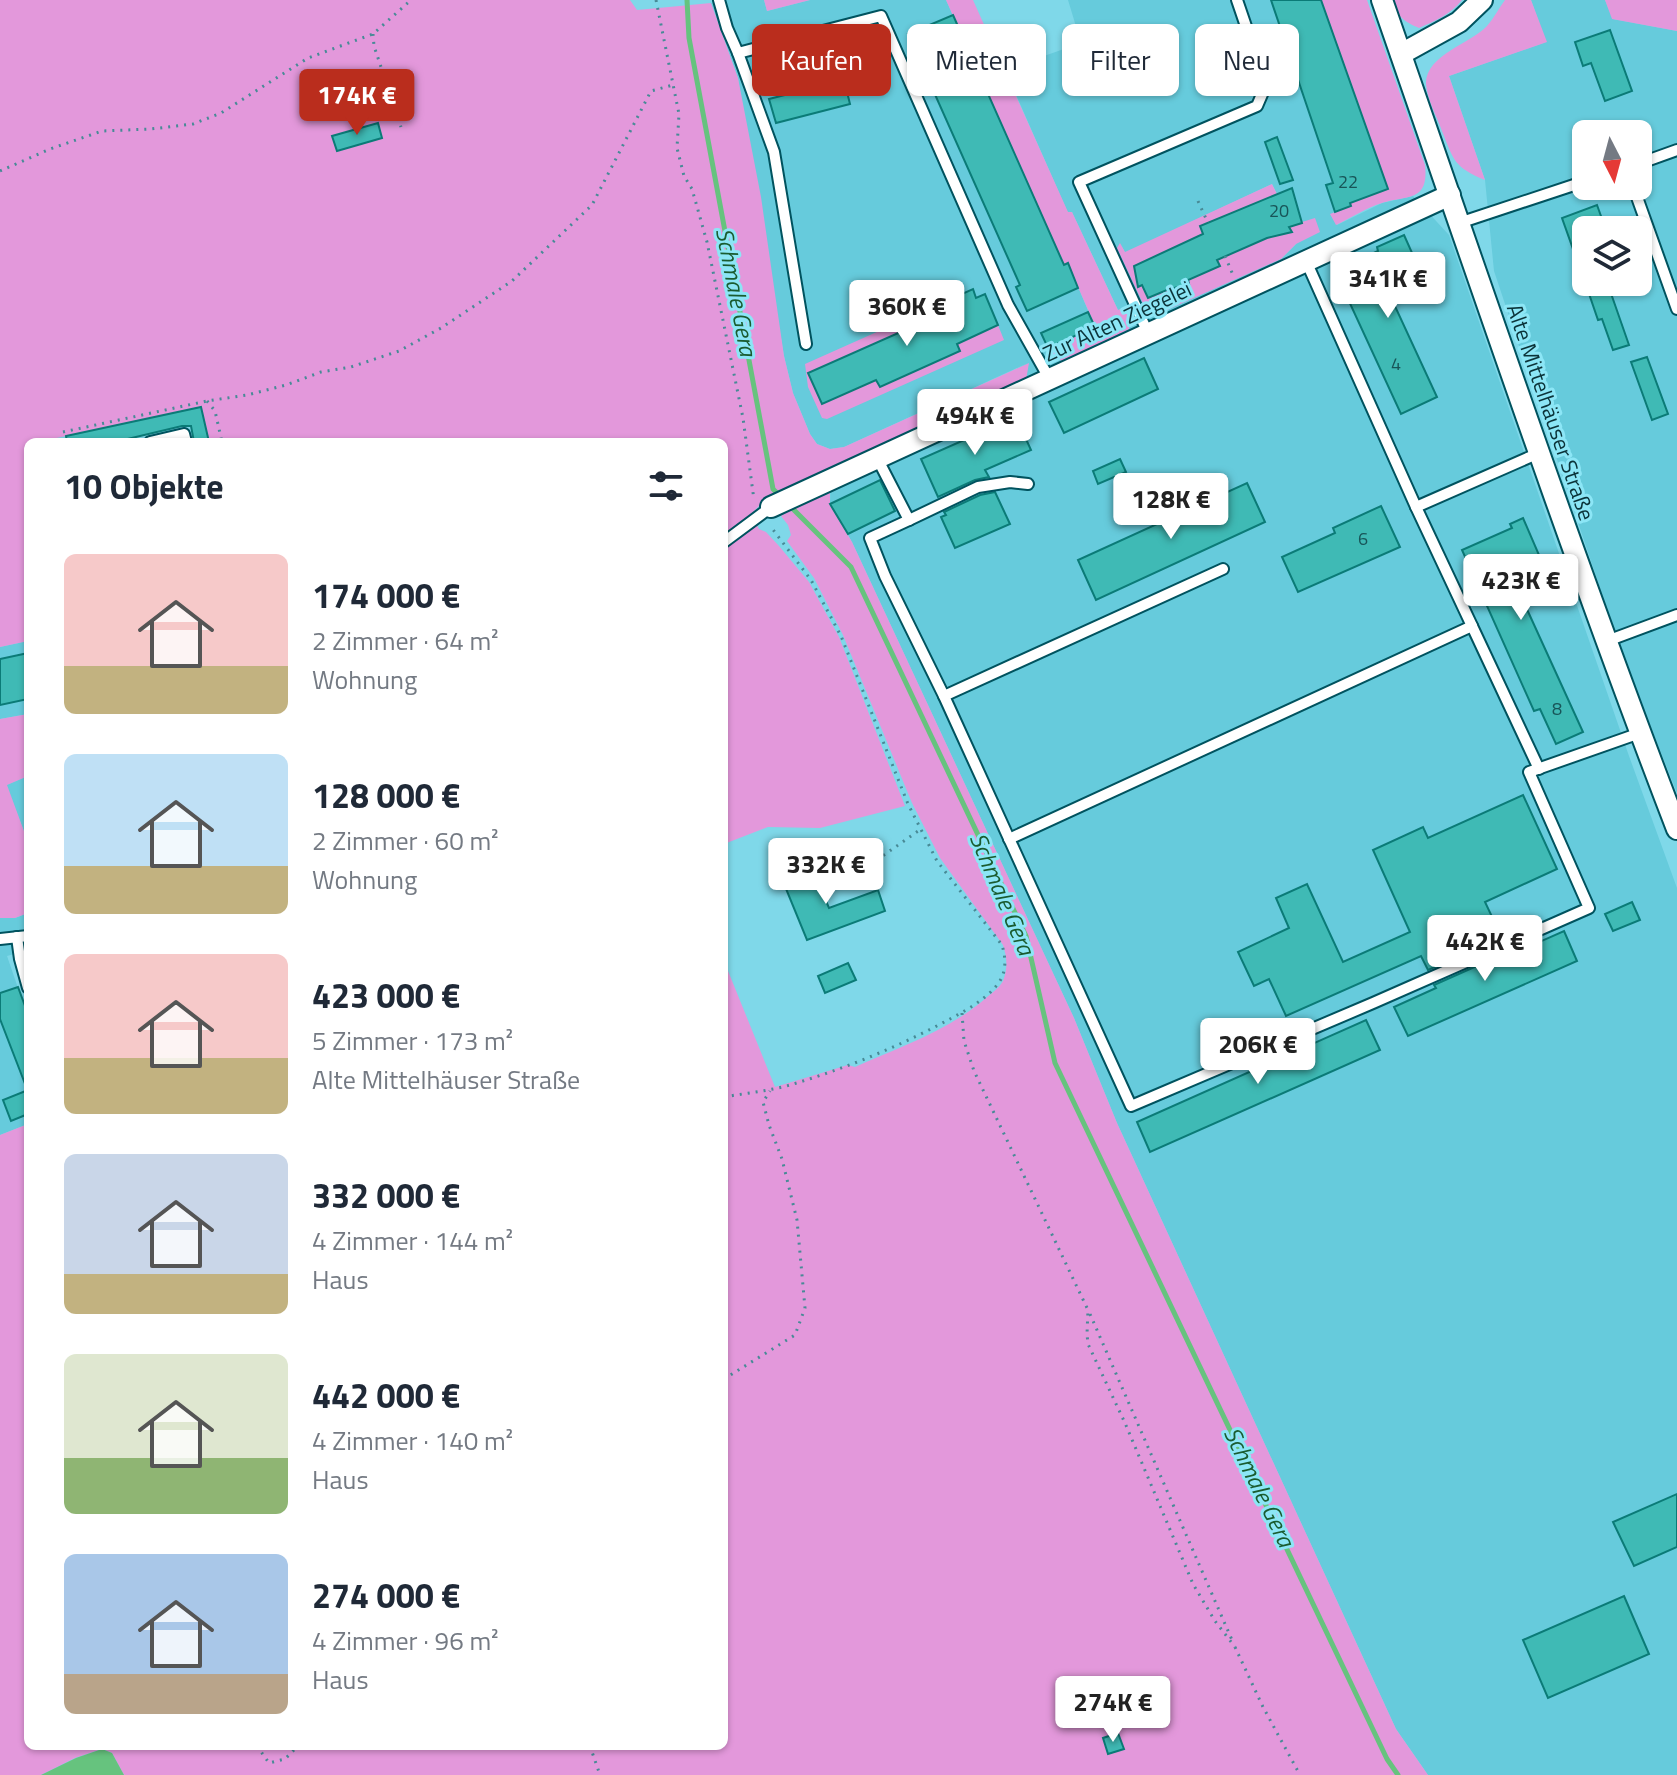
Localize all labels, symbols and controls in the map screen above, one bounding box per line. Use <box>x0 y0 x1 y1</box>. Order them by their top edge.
chip: Kaufen <box>752 24 891 96</box>
chip: Mieten <box>907 24 1046 96</box>
chip: Filter <box>1062 24 1179 96</box>
chip: Neu <box>1195 24 1299 96</box>
pin: 174K € <box>292 69 422 137</box>
text: 174K € <box>317 75 397 114</box>
north arrow <box>1572 120 1652 200</box>
map controls <box>1572 120 1652 296</box>
house number: 22 <box>1338 168 1358 195</box>
house number: 20 <box>1269 197 1289 224</box>
button: layers <box>1572 216 1652 296</box>
water label: Schmale Gera <box>707 225 767 361</box>
pin: 341K € <box>1323 252 1453 320</box>
text: 341K € <box>1348 258 1428 297</box>
street label: Zur Alten Ziegelei <box>1037 272 1197 370</box>
pin: 360K € <box>842 280 972 348</box>
text: 360K € <box>867 286 947 325</box>
street label: Alte Mittelhäuser Straße <box>1498 299 1604 525</box>
house number: 4 <box>1391 350 1401 377</box>
pin: 494K € <box>910 389 1040 457</box>
text: 494K € <box>935 395 1015 434</box>
text: 10 Objekte <box>64 460 224 512</box>
icon: filters <box>644 464 688 508</box>
pin: 128K € <box>1106 473 1236 541</box>
text: 128K € <box>1131 479 1211 518</box>
house number: 6 <box>1358 525 1368 552</box>
pin: 423K € <box>1456 554 1586 622</box>
text: 423K € <box>1481 560 1561 599</box>
text: 174 000 € <box>312 569 460 621</box>
icon: home <box>128 586 224 682</box>
text: 2 Zimmer · 64 m² <box>312 621 498 660</box>
text: Wohnung <box>312 660 417 699</box>
house number: 8 <box>1552 695 1562 722</box>
text: 128 000 € <box>312 769 460 821</box>
icon: home <box>128 786 224 882</box>
text: 2 Zimmer · 60 m² <box>312 821 498 860</box>
water label: Schmale Gera <box>961 827 1046 962</box>
pin: 332K € <box>761 838 891 906</box>
text: 332K € <box>786 844 866 883</box>
text: Wohnung <box>312 860 417 899</box>
pin: 442K € <box>1420 915 1550 983</box>
text: 442K € <box>1445 921 1525 960</box>
text: 423 000 € <box>312 969 460 1021</box>
icon: home <box>128 986 224 1082</box>
pin: 206K € <box>1193 1018 1323 1086</box>
text: 5 Zimmer · 173 m² <box>312 1021 513 1060</box>
text: 206K € <box>1218 1024 1298 1063</box>
text: Alte Mittelhäuser Straße <box>312 1060 580 1099</box>
text: 332 000 € <box>312 1169 460 1221</box>
icon: home <box>128 1186 224 1282</box>
text: 4 Zimmer · 144 m² <box>312 1221 513 1260</box>
text: Haus <box>312 1260 368 1299</box>
text: 442 000 € <box>312 1369 460 1421</box>
icon: home <box>128 1386 224 1482</box>
water label: Schmale Gera <box>1215 1420 1305 1555</box>
text: 4 Zimmer · 140 m² <box>312 1421 513 1460</box>
text: Haus <box>312 1460 368 1499</box>
text: 274 000 € <box>312 1569 460 1621</box>
icon: home <box>128 1586 224 1682</box>
text: 4 Zimmer · 96 m² <box>312 1621 498 1660</box>
text: Haus <box>312 1660 368 1699</box>
pin: 274K € <box>1048 1676 1178 1744</box>
text: 274K € <box>1073 1682 1153 1721</box>

